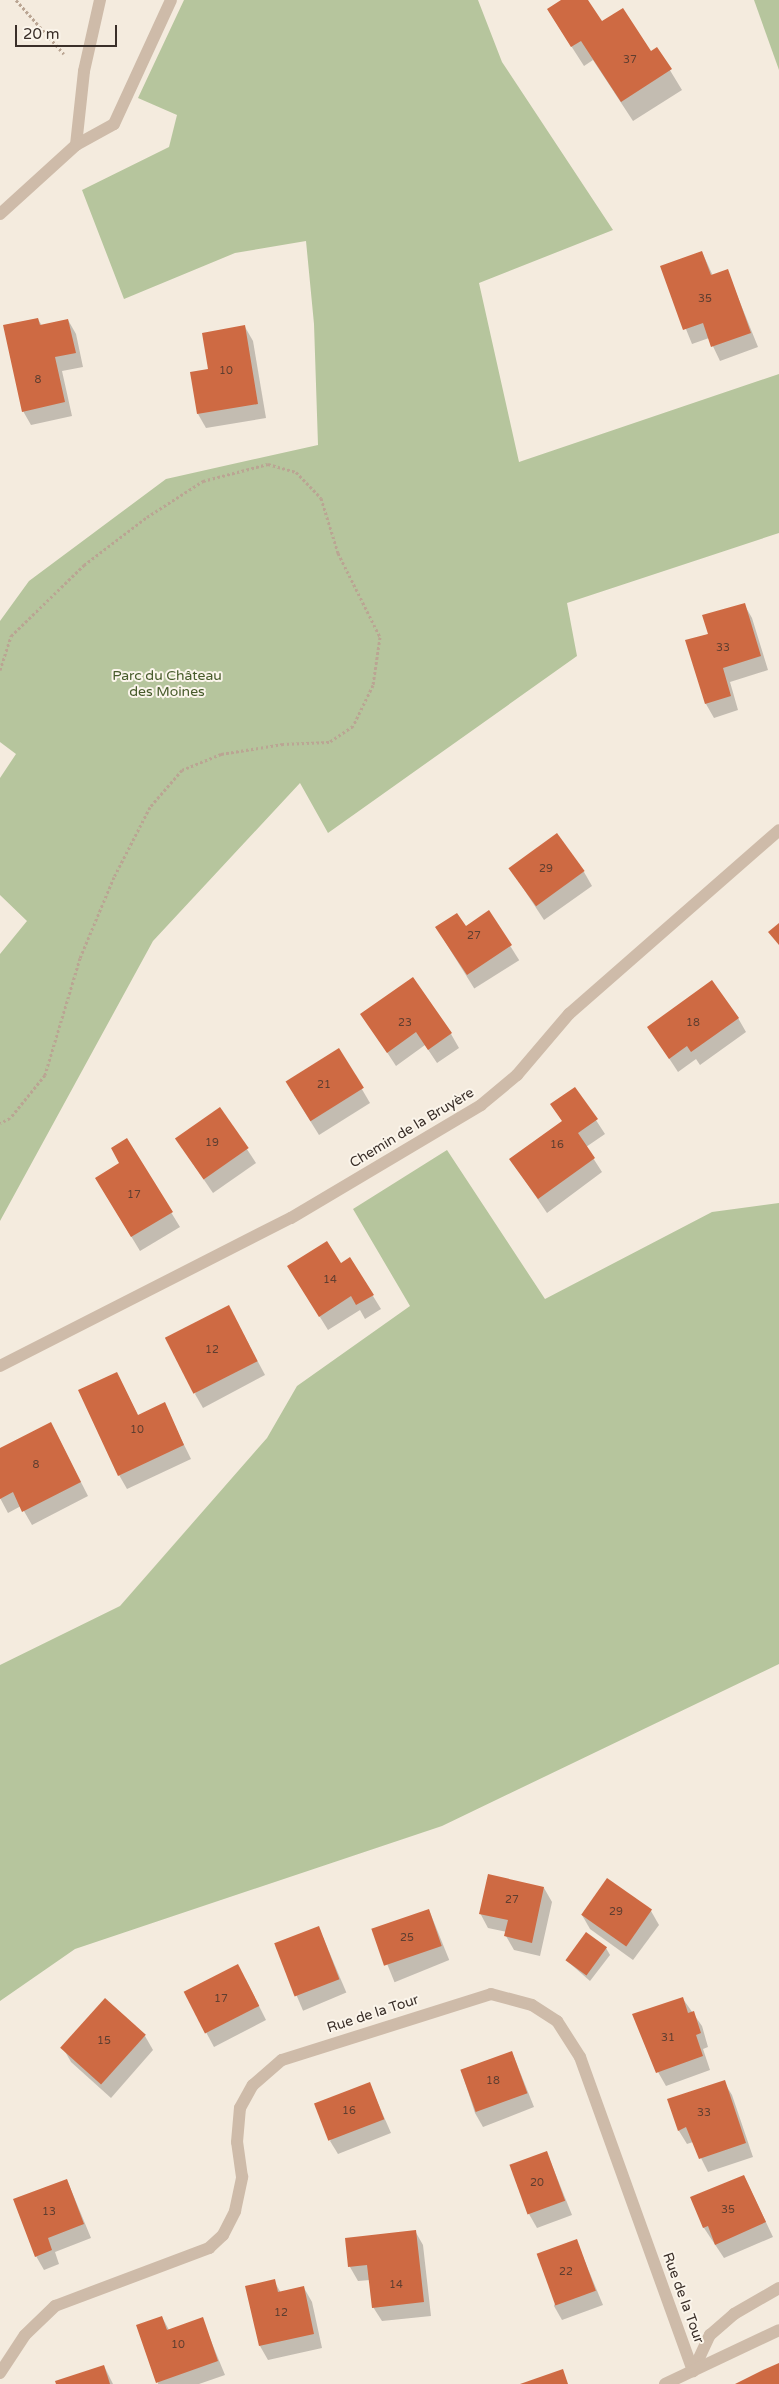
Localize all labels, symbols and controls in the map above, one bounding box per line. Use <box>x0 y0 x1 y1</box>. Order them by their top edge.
scale bar <box>18 15 120 47</box>
text: 20 m <box>23 25 60 43</box>
house number: 37 <box>623 53 637 67</box>
house number: 35 <box>698 292 712 306</box>
house number: 10 <box>219 364 233 378</box>
house number: 8 <box>35 373 41 387</box>
house number: 33 <box>716 641 730 655</box>
park label: Parc du Château des Moines <box>112 668 222 700</box>
house number: 29 <box>539 862 553 876</box>
house number: 27 <box>467 929 481 943</box>
house number: 23 <box>398 1016 412 1030</box>
house number: 18 <box>686 1016 700 1030</box>
house number: 21 <box>317 1078 331 1092</box>
street label: Chemin de la Bruyère <box>347 1084 477 1172</box>
house number: 19 <box>205 1136 219 1150</box>
house number: 16 <box>550 1138 564 1152</box>
house number: 17 <box>127 1188 141 1202</box>
house number: 14 <box>323 1273 337 1287</box>
house number: 12 <box>205 1343 219 1357</box>
house number: 10 <box>130 1423 144 1437</box>
house number: 8 <box>33 1458 39 1472</box>
house number: 27 <box>505 1893 519 1907</box>
house number: 29 <box>609 1905 623 1919</box>
house number: 25 <box>400 1931 414 1945</box>
street label: Rue de la Tour <box>325 1991 421 2037</box>
house number: 17 <box>214 1992 228 2006</box>
house number: 31 <box>661 2031 675 2045</box>
house number: 15 <box>97 2034 111 2048</box>
house number: 18 <box>486 2074 500 2088</box>
house number: 16 <box>342 2104 356 2118</box>
house number: 33 <box>697 2106 711 2120</box>
house number: 20 <box>530 2176 544 2190</box>
house number: 35 <box>721 2203 735 2217</box>
house number: 13 <box>42 2205 56 2219</box>
street label: Rue de la Tour <box>659 2250 707 2346</box>
house number: 22 <box>559 2265 573 2279</box>
house number: 14 <box>389 2278 403 2292</box>
house number: 12 <box>274 2306 288 2320</box>
house number: 10 <box>171 2338 185 2352</box>

